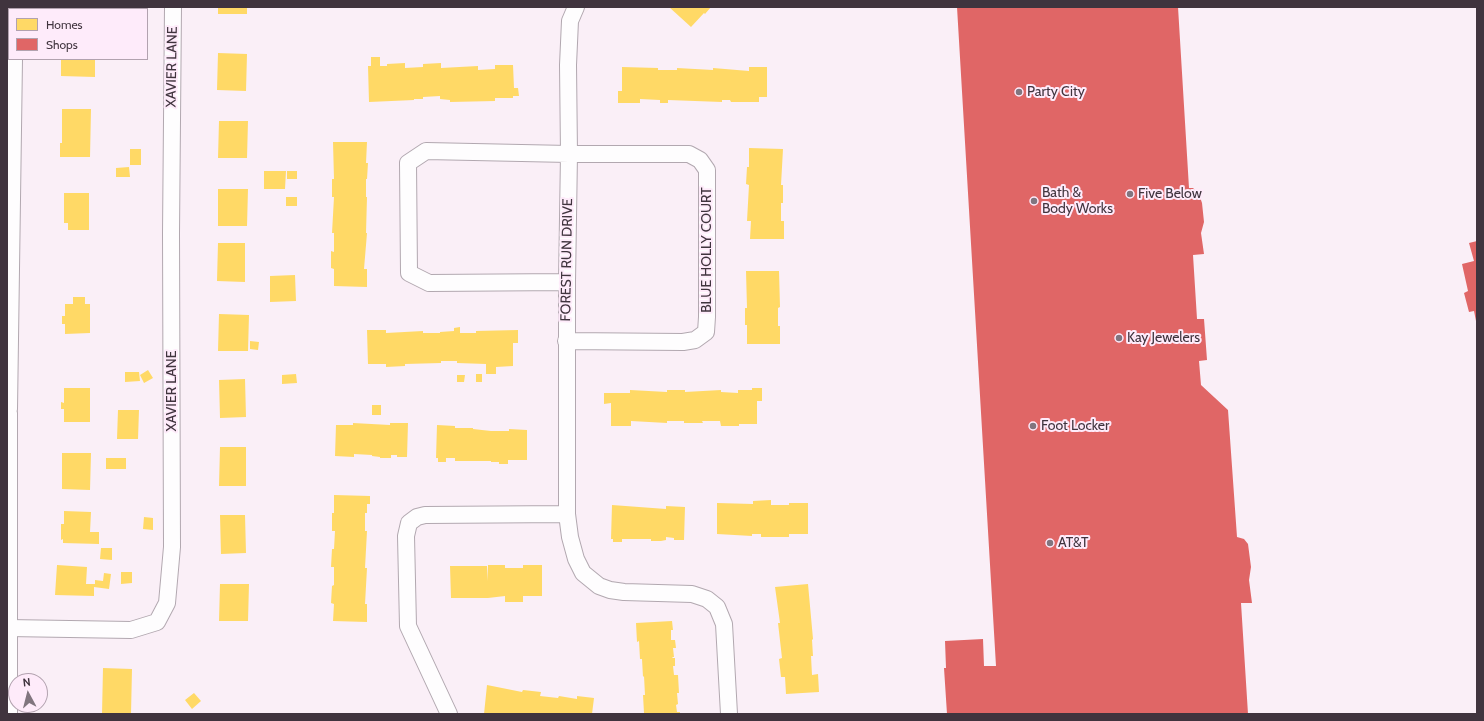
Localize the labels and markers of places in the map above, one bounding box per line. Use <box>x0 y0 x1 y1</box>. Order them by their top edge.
place label: Party City <box>1027 84 1085 100</box>
marker: Party City <box>1014 87 1024 97</box>
place label: Bath & Body Works <box>1042 185 1113 218</box>
place label: Five Below <box>1138 186 1202 202</box>
marker: Five Below <box>1125 189 1135 199</box>
marker: Bath & Body Works <box>1029 196 1039 206</box>
place label: Kay Jewelers <box>1127 330 1200 346</box>
marker: Kay Jewelers <box>1114 333 1124 343</box>
place label: Foot Locker <box>1041 418 1109 434</box>
marker: Foot Locker <box>1028 421 1038 431</box>
place label: AT&T <box>1058 535 1088 551</box>
marker: AT&T <box>1045 538 1055 548</box>

